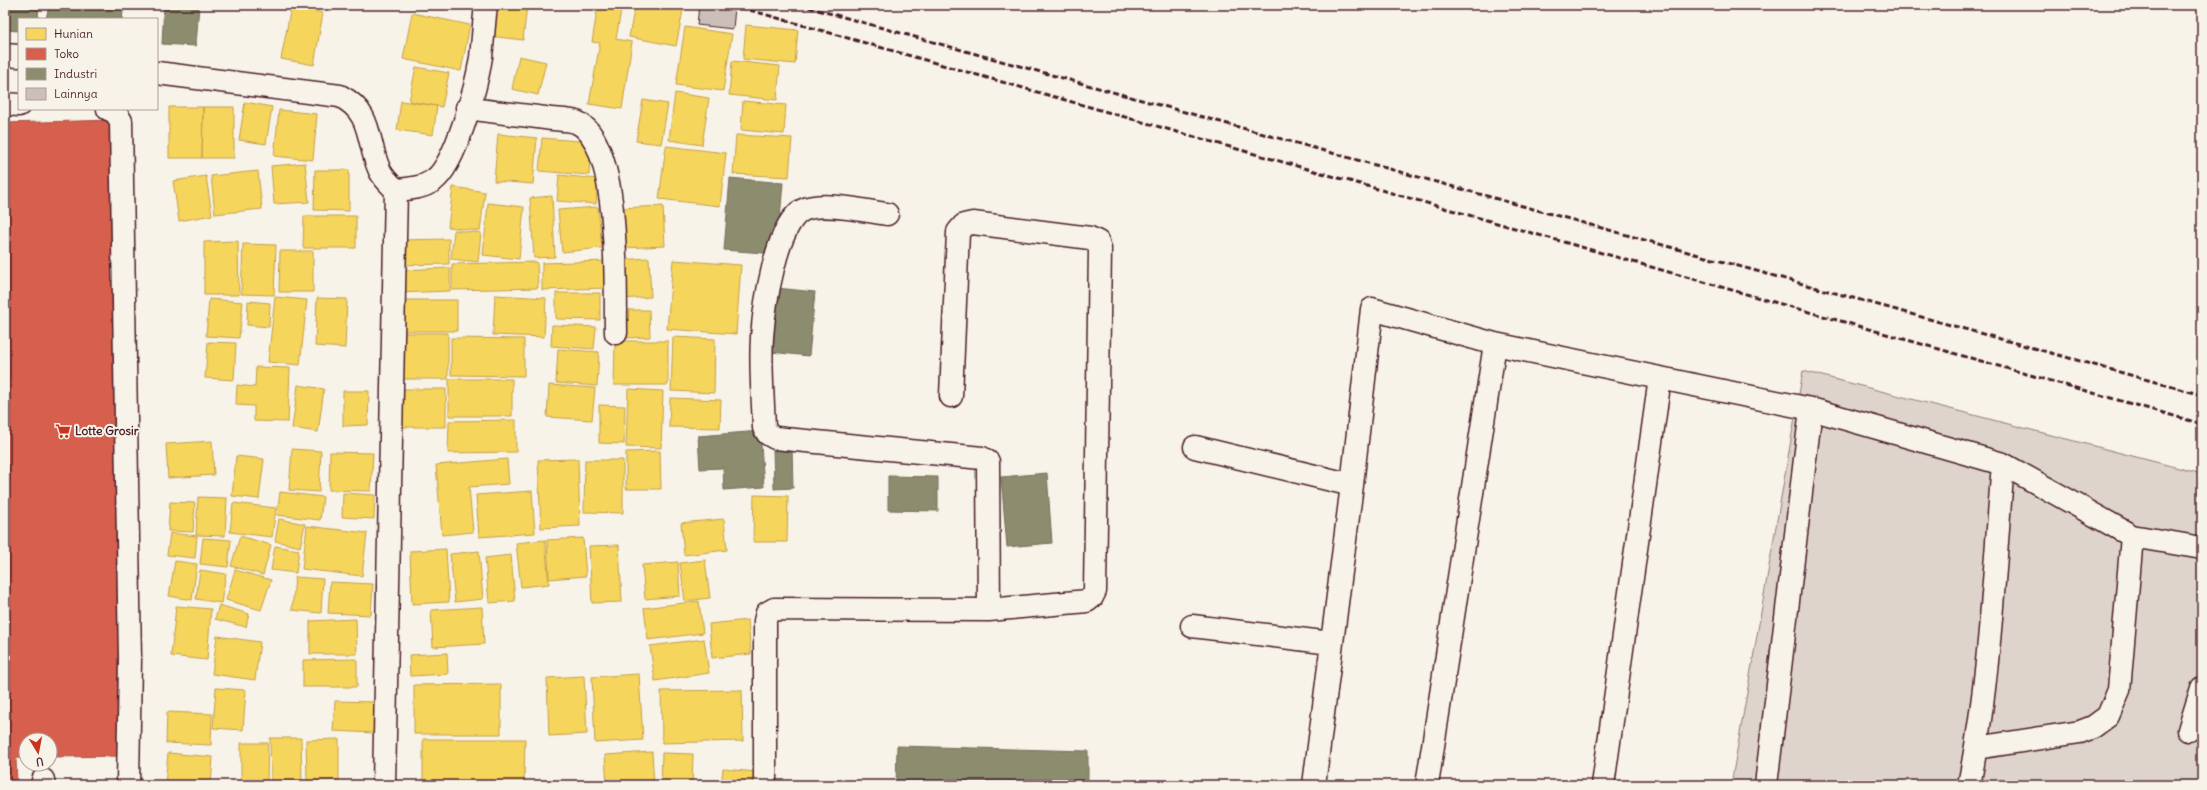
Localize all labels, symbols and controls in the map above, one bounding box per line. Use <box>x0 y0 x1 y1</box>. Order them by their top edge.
legend <box>18 18 158 110</box>
text: Hunian <box>54 26 93 41</box>
text: Toko <box>54 46 79 61</box>
text: Industri <box>54 66 97 81</box>
text: Lainnya <box>54 86 98 101</box>
supermarket icon: Lotte Grosir <box>54 422 72 440</box>
place label: Lotte Grosir <box>75 423 139 438</box>
north arrow <box>18 732 58 772</box>
text: U <box>35 754 45 769</box>

